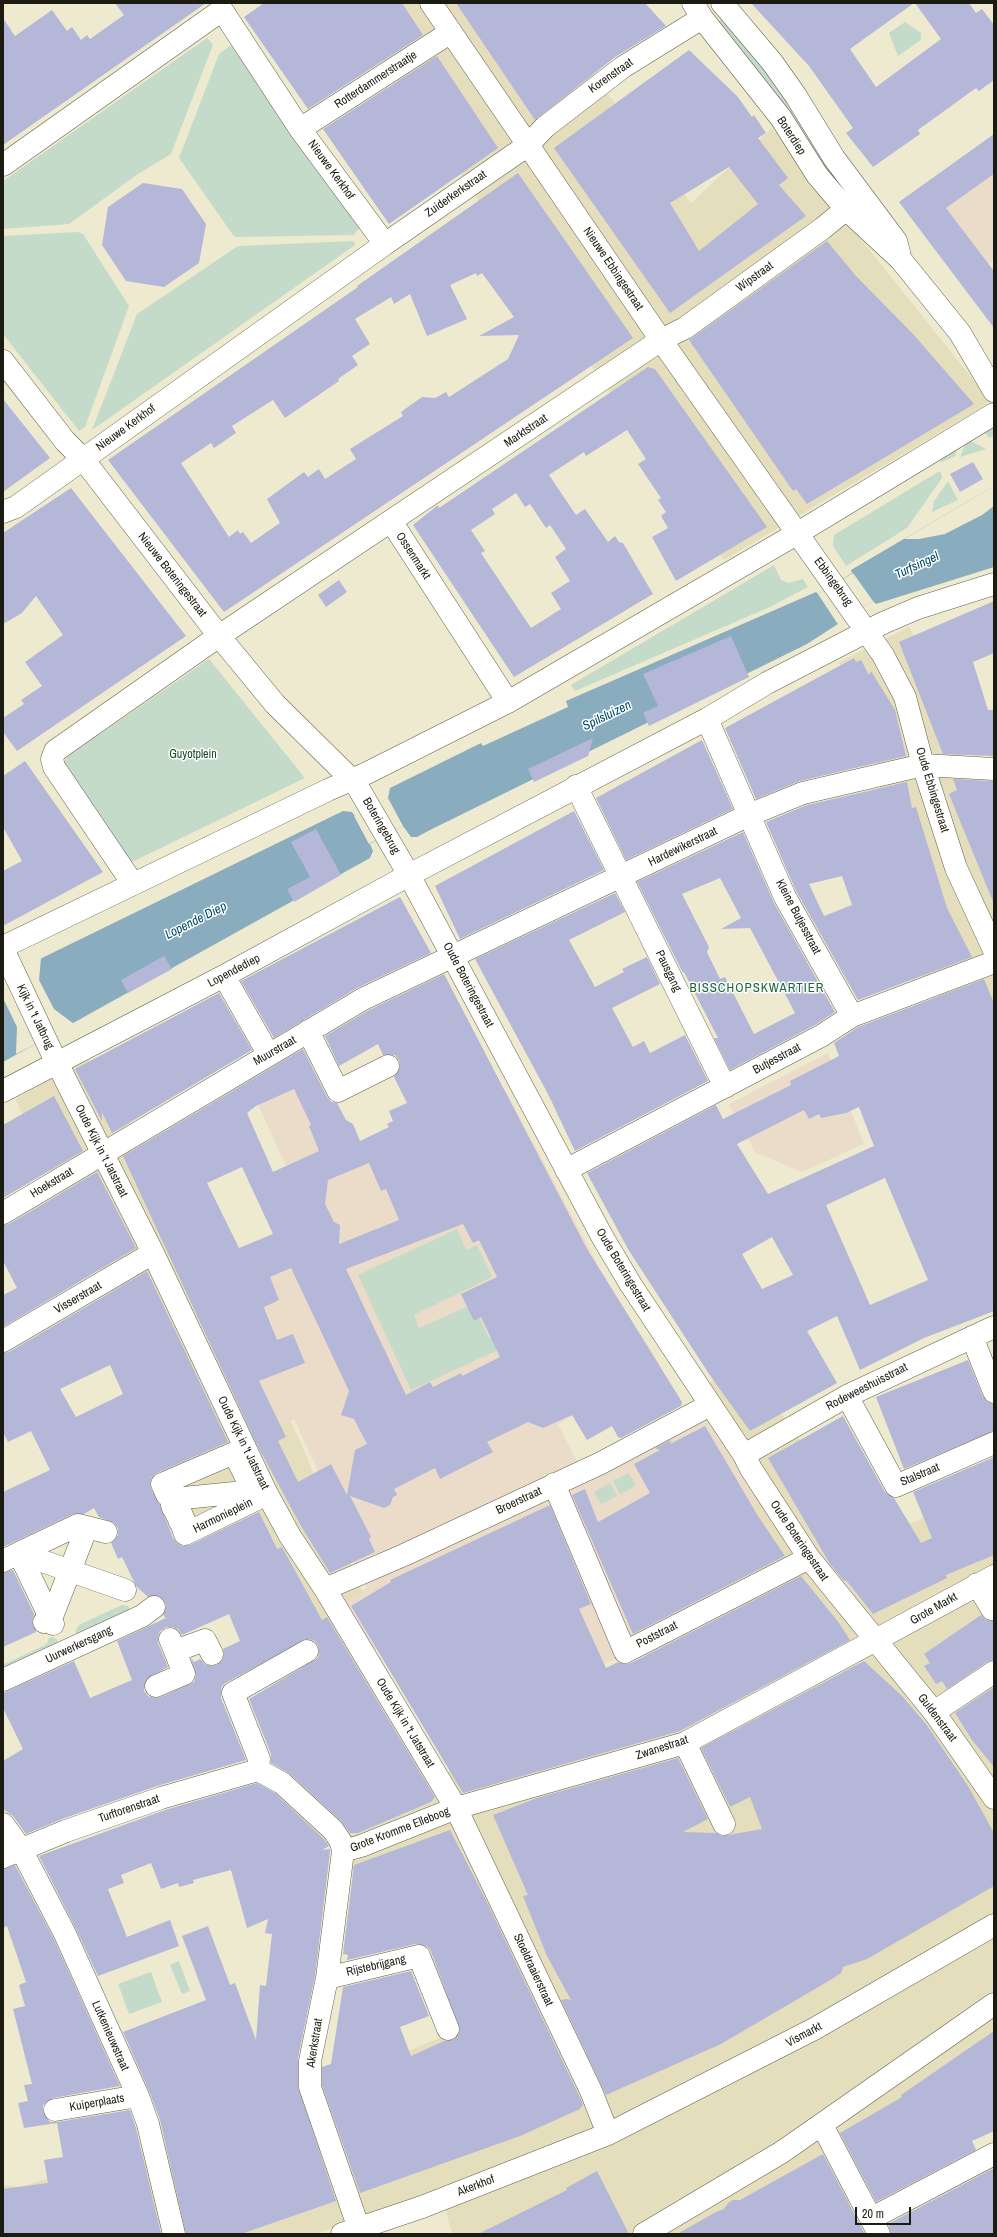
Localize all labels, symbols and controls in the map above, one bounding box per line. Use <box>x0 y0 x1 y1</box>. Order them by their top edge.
street label: Rotterdammerstraatje <box>332 48 420 112</box>
street label: Korenstraat <box>586 56 636 96</box>
street label: Boterdiep <box>773 114 809 158</box>
street label: Nieuwe Kerkhof <box>305 137 357 203</box>
street label: Zuiderkerkstraat <box>423 168 489 220</box>
street label: Nieuwe Ebbingestraat <box>580 225 646 313</box>
street label: Wipstraat <box>734 259 776 295</box>
street label: Nieuwe Kerkhof <box>93 402 159 454</box>
street label: Marktstraat <box>502 411 550 451</box>
street label: Nieuwe Boteringestraat <box>135 530 209 620</box>
street label: Ossenmarkt <box>393 530 433 582</box>
water label: Turfsingel <box>893 549 941 583</box>
street label: Ebbingebrug <box>811 555 855 609</box>
water label: Spilsluizen <box>580 698 634 734</box>
street label: Oude Ebbingestraat <box>912 746 952 834</box>
park label: Guyotplein <box>169 748 217 762</box>
street label: Boteringebrug <box>359 795 403 857</box>
street label: Hardewikerstraat <box>646 824 720 870</box>
street label: Kleine Butjesstraat <box>772 877 824 957</box>
water label: Lopende Diep <box>163 899 229 943</box>
street label: Oude Boteringestraat <box>440 940 496 1030</box>
street label: Pausgang <box>652 948 684 994</box>
street label: Lopendediep <box>205 951 263 991</box>
district label: BISSCHOPSKWARTIER <box>690 981 824 997</box>
street label: Kijk in 't Jatbrug <box>13 982 57 1052</box>
street label: Muurstraat <box>251 1033 299 1069</box>
street label: Butjesstraat <box>751 1040 803 1078</box>
street label: Oude Kijk in 't Jatstraat <box>71 1102 131 1200</box>
street label: Hoekstraat <box>28 1165 76 1201</box>
street label: Oude Boteringestraat <box>593 1226 653 1314</box>
street label: Visserstraat <box>52 1279 104 1317</box>
street label: Rodeweeshuisstraat <box>824 1360 910 1414</box>
street label: Oude Kijk in 't Jatstraat <box>214 1394 272 1492</box>
street label: Stalstraat <box>898 1460 942 1490</box>
street label: Broerstraat <box>494 1484 544 1518</box>
street label: Harmonieplein <box>191 1495 255 1537</box>
street label: Oude Boteringestraat <box>767 1498 831 1584</box>
street label: Grote Markt <box>908 1590 960 1628</box>
street label: Poststraat <box>634 1619 680 1651</box>
street label: Uurwerkersgang <box>43 1623 115 1667</box>
street label: Oude Kijk in 't Jatstraat <box>373 1676 437 1770</box>
street label: Guldenstraat <box>914 1691 960 1745</box>
street label: Zwanestraat <box>634 1733 690 1763</box>
street label: Turftorenstraat <box>97 1792 161 1826</box>
street label: Grote Kromme Elleboog <box>348 1804 452 1856</box>
street label: Stoeldraaierstraat <box>510 1932 556 2008</box>
street label: Rijstebrijgang <box>345 1952 407 1980</box>
street label: Lutkenieuwstraat <box>88 1999 132 2073</box>
street label: Akerkstraat <box>304 2017 326 2069</box>
street label: Vismarkt <box>784 2020 824 2050</box>
street label: Kuiperplaats <box>69 2091 125 2115</box>
street label: Akerkhof <box>455 2172 497 2200</box>
scale bar <box>857 2199 913 2225</box>
text: 20 m <box>862 2206 884 2222</box>

